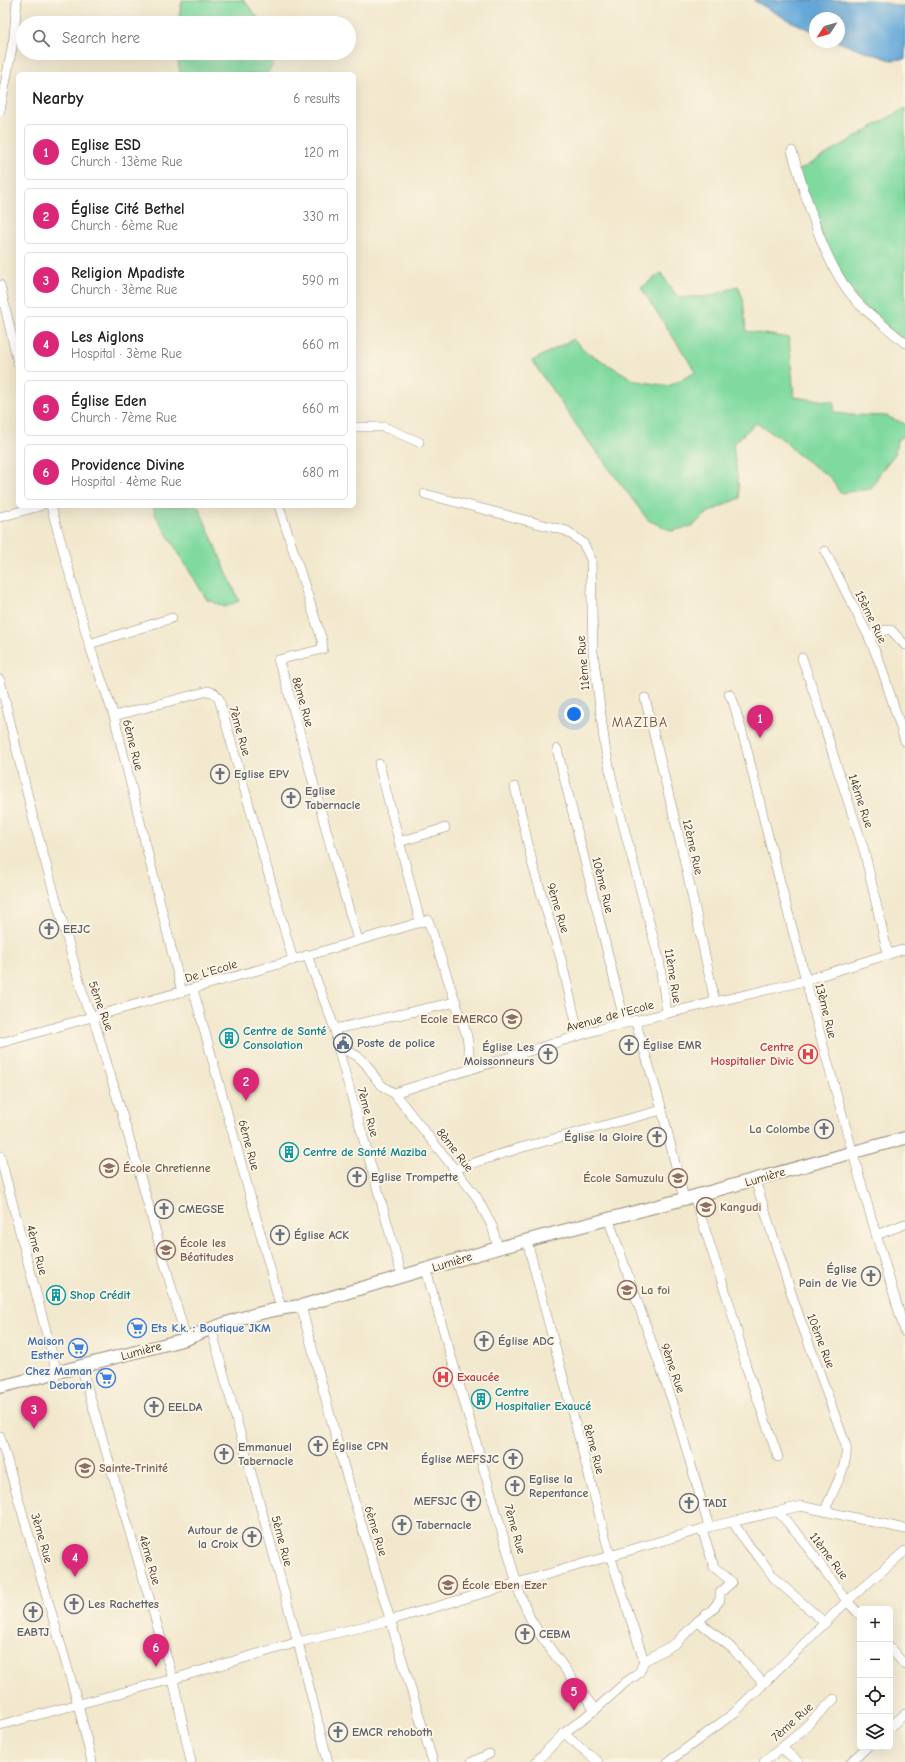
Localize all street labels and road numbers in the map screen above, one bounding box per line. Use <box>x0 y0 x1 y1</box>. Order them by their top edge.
street label: 15ème Rue <box>852 589 890 645</box>
street label: 11ème Rue <box>574 635 592 691</box>
street label: 8ème Rue <box>289 675 317 729</box>
street label: 7ème Rue <box>226 705 254 757</box>
street label: 6ème Rue <box>120 718 146 772</box>
street label: 14ème Rue <box>846 772 876 830</box>
street label: 12ème Rue <box>680 818 706 876</box>
street label: 10ème Rue <box>589 856 617 914</box>
street label: 9ème Rue <box>544 881 572 935</box>
street label: 11ème Rue <box>662 948 684 1004</box>
street label: De L'Ecole <box>183 957 239 985</box>
street label: 5ème Rue <box>86 979 116 1033</box>
street label: 13ème Rue <box>812 982 840 1040</box>
street label: Avenue de l'Ecole <box>565 998 655 1034</box>
street label: 7ème Rue <box>354 1086 382 1138</box>
street label: 6ème Rue <box>236 1118 262 1172</box>
street label: 8ème Rue <box>434 1125 476 1175</box>
street label: Lumière <box>743 1165 787 1189</box>
street label: 4ème Rue <box>24 1224 50 1276</box>
street label: Lumière <box>430 1249 474 1275</box>
street label: 10ème Rue <box>804 1312 838 1370</box>
street label: Lumière <box>119 1339 163 1363</box>
street label: 9ème Rue <box>658 1341 688 1395</box>
street label: 8ème Rue <box>581 1422 607 1476</box>
street label: 7ème Rue <box>501 1503 529 1555</box>
street label: 6ème Rue <box>362 1504 390 1558</box>
street label: 3ème Rue <box>28 1511 56 1565</box>
street label: 5ème Rue <box>269 1514 295 1568</box>
street label: 11ème Rue <box>807 1530 851 1582</box>
street label: 4ème Rue <box>136 1534 164 1586</box>
street label: 7ème Rue <box>768 1700 816 1744</box>

